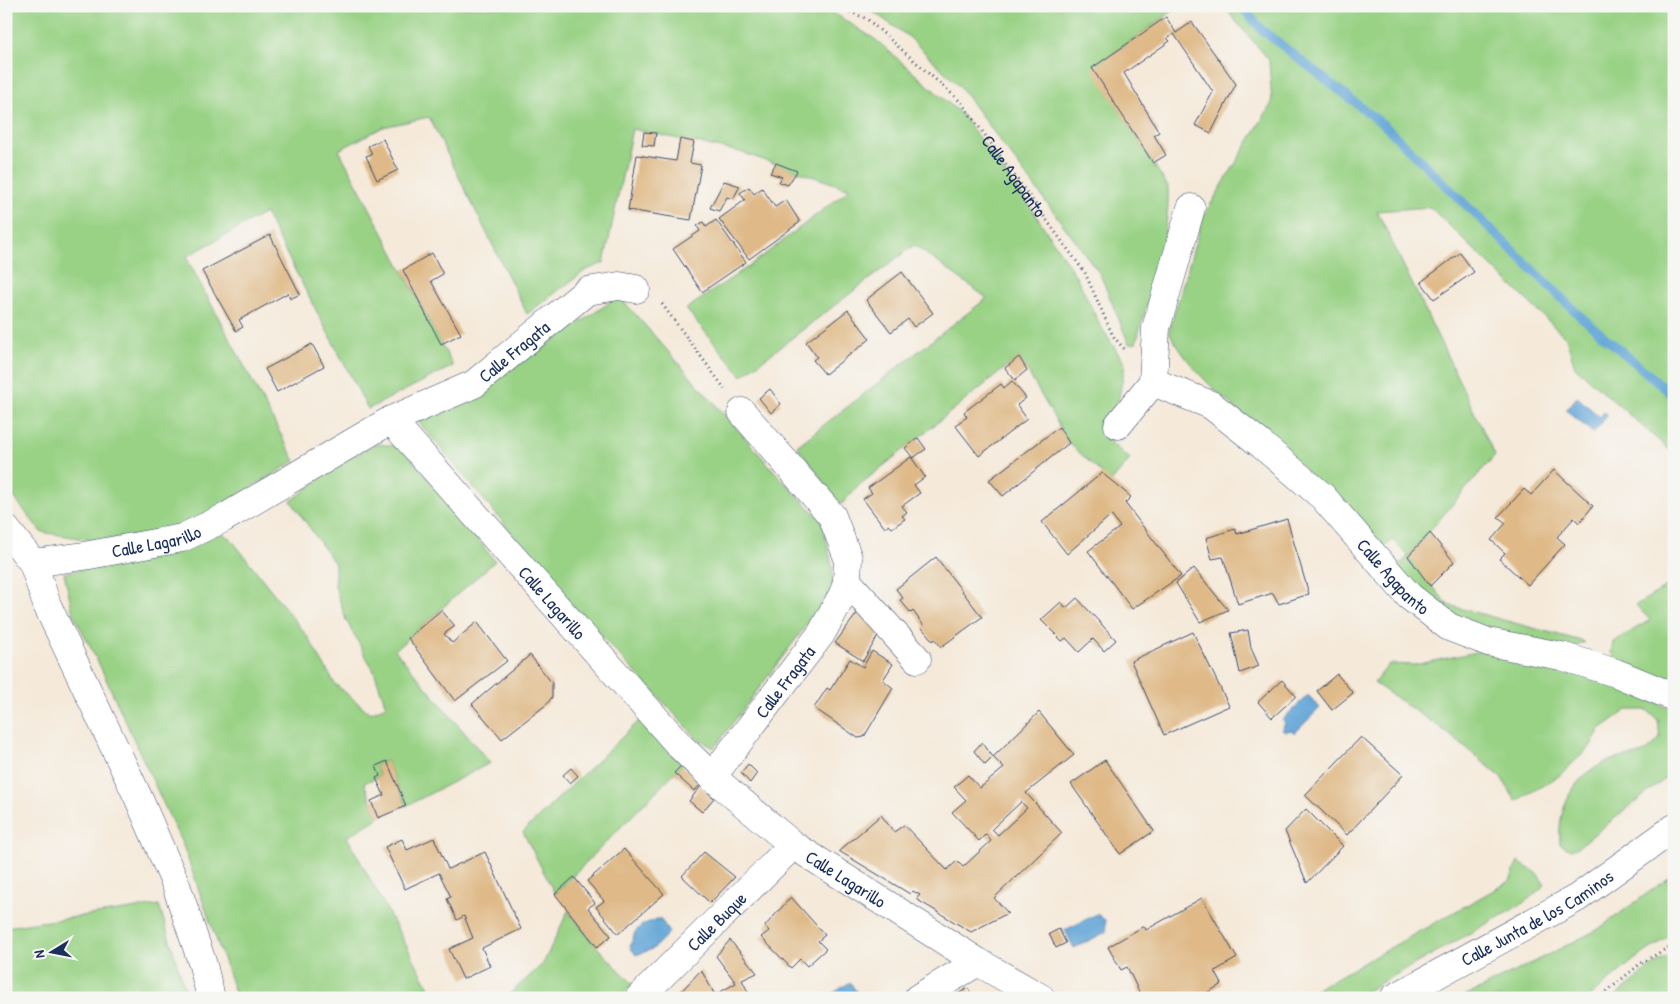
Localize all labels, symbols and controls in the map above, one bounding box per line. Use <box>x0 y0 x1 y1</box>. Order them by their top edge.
street label: Calle Agapanto <box>976 129 1053 222</box>
street label: Calle Fragata <box>473 315 555 388</box>
street label: Calle Lagarillo <box>109 518 205 563</box>
street label: Calle Agapanto <box>1352 533 1435 620</box>
street label: Calle Lagarillo <box>513 560 592 645</box>
street label: Calle Fragata <box>749 640 820 723</box>
street label: Calle Lagarillo <box>801 844 891 913</box>
street label: Calle Junta de los Caminos <box>1456 863 1618 972</box>
street label: Calle Buque <box>681 886 752 957</box>
north arrow <box>28 926 78 976</box>
text: N <box>29 948 49 960</box>

